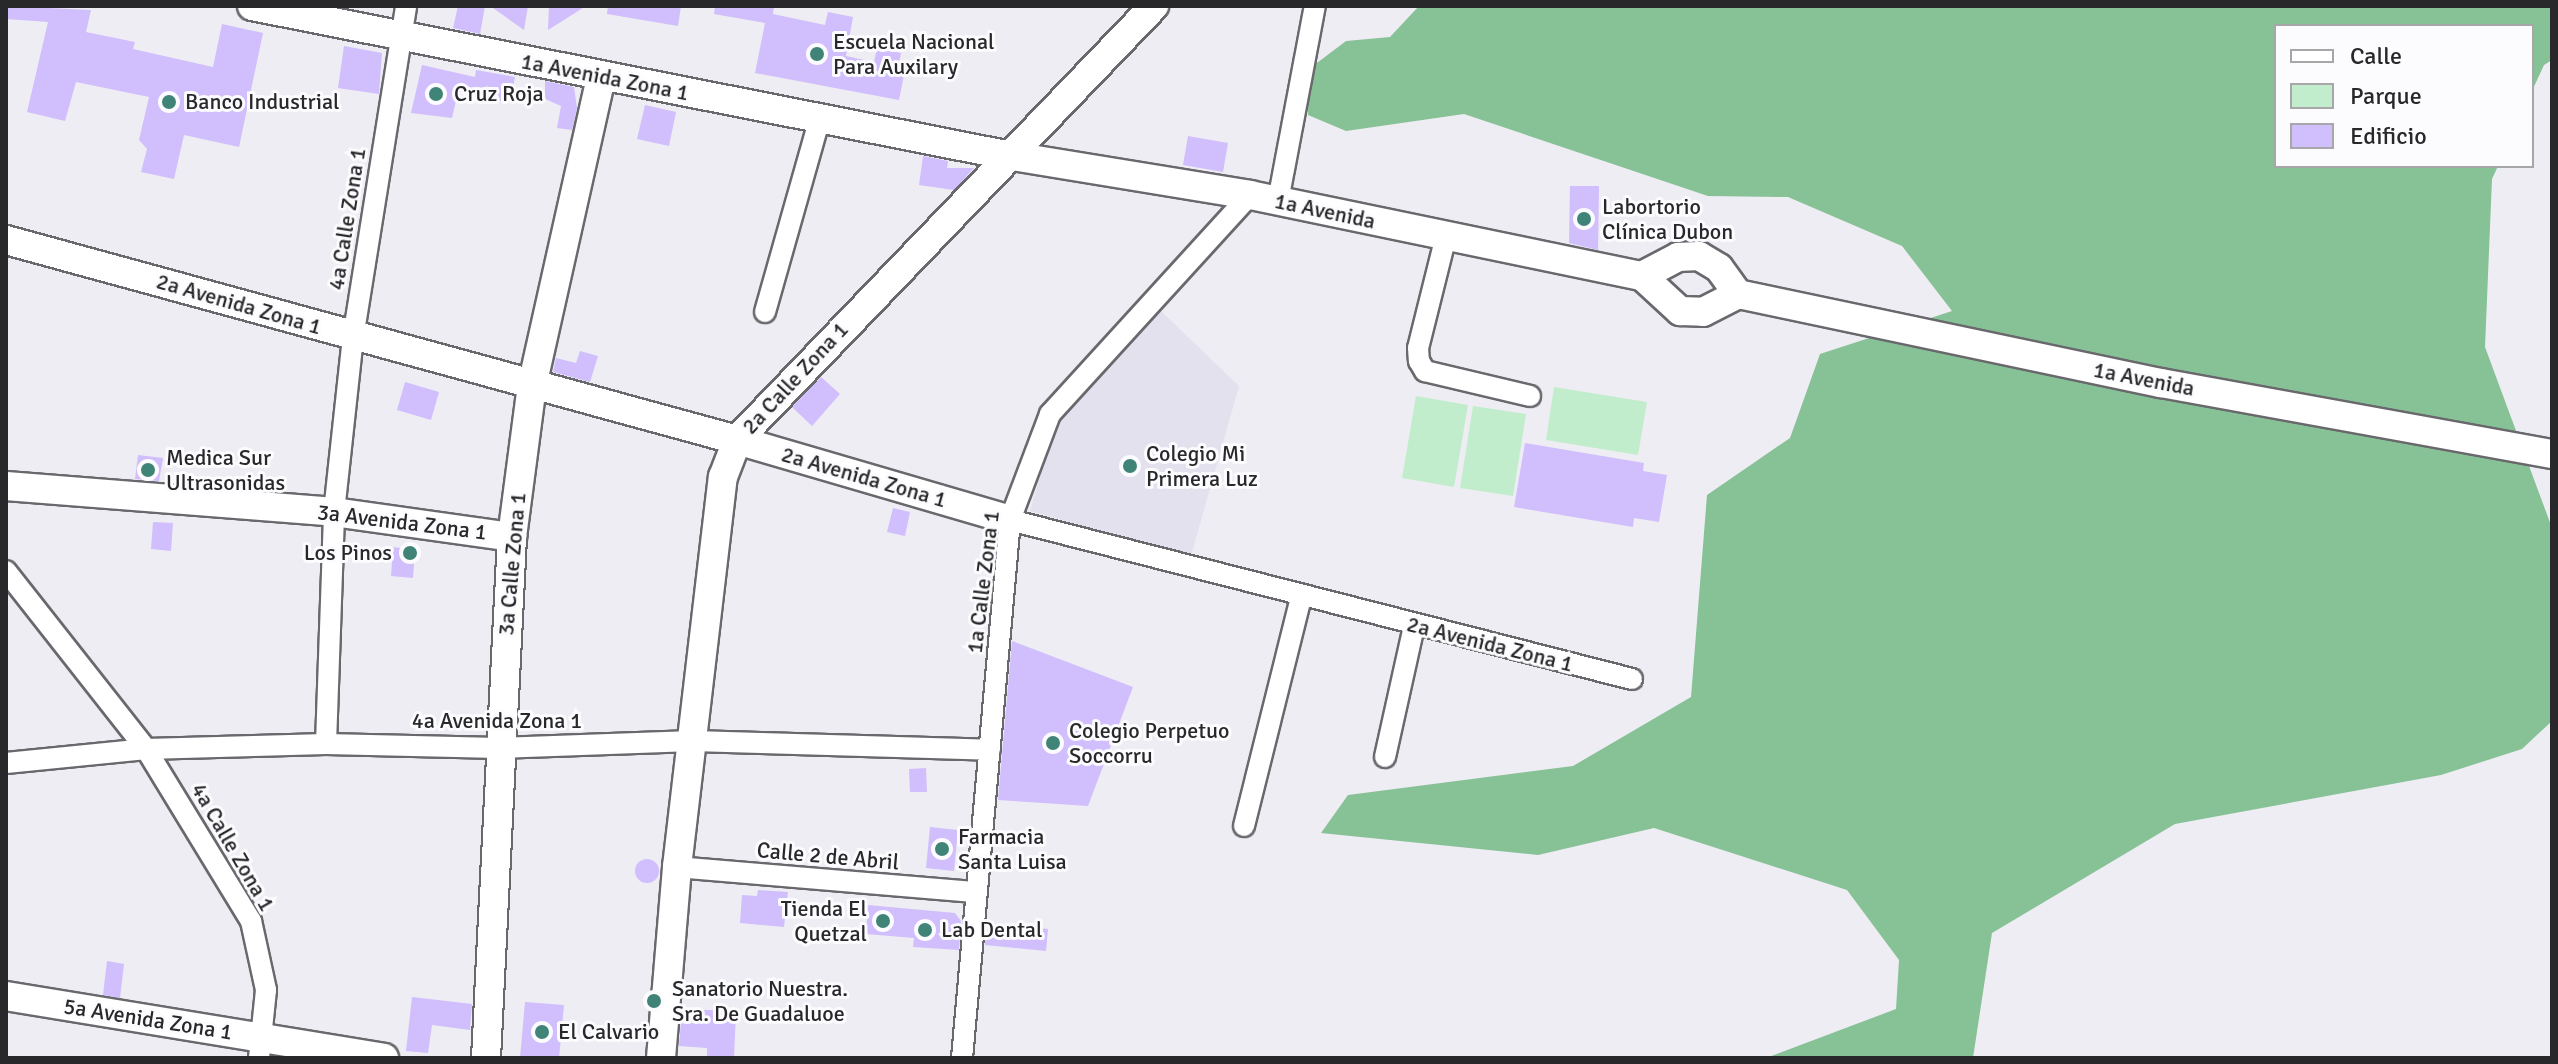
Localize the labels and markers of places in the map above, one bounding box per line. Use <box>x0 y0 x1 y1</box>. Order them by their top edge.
place label: Escuela Nacional Para Auxilary <box>833 28 995 80</box>
marker: Escuela Nacional Para Auxilary <box>808 45 826 63</box>
place label: Cruz Roja <box>454 81 544 107</box>
marker: Cruz Roja <box>425 83 447 105</box>
place label: Banco Industrial <box>185 89 340 115</box>
marker: Banco Industrial <box>160 93 178 111</box>
place label: Labortorio Clínica Dubon <box>1602 193 1733 244</box>
marker: Labortorio Clínica Dubon <box>1573 208 1595 230</box>
place label: Colegio Mi Primera Luz <box>1146 440 1258 492</box>
place label: Medica Sur Ultrasonidas <box>166 444 285 496</box>
marker: Colegio Mi Primera Luz <box>1121 457 1139 475</box>
marker: Medica Sur Ultrasonidas <box>137 459 159 481</box>
place label: Los Pinos <box>304 540 392 566</box>
marker: Los Pinos <box>399 542 421 564</box>
place label: Colegio Perpetuo Soccorru <box>1069 717 1229 768</box>
marker: Colegio Perpetuo Soccorru <box>1044 734 1062 752</box>
place label: Farmacia Santa Luisa <box>958 823 1067 874</box>
marker: Farmacia Santa Luisa <box>933 840 951 858</box>
place label: Tienda El Quetzal <box>781 895 867 946</box>
marker: Tienda El Quetzal <box>874 912 892 930</box>
place label: Lab Dental <box>941 917 1042 943</box>
marker: Lab Dental <box>916 921 934 939</box>
place label: Sanatorio Nuestra. Sra. De Guadaluoe <box>672 975 848 1026</box>
marker: Sanatorio Nuestra. Sra. De Guadaluoe <box>643 990 665 1012</box>
place label: El Calvario <box>558 1019 659 1045</box>
marker: El Calvario <box>533 1023 551 1041</box>

